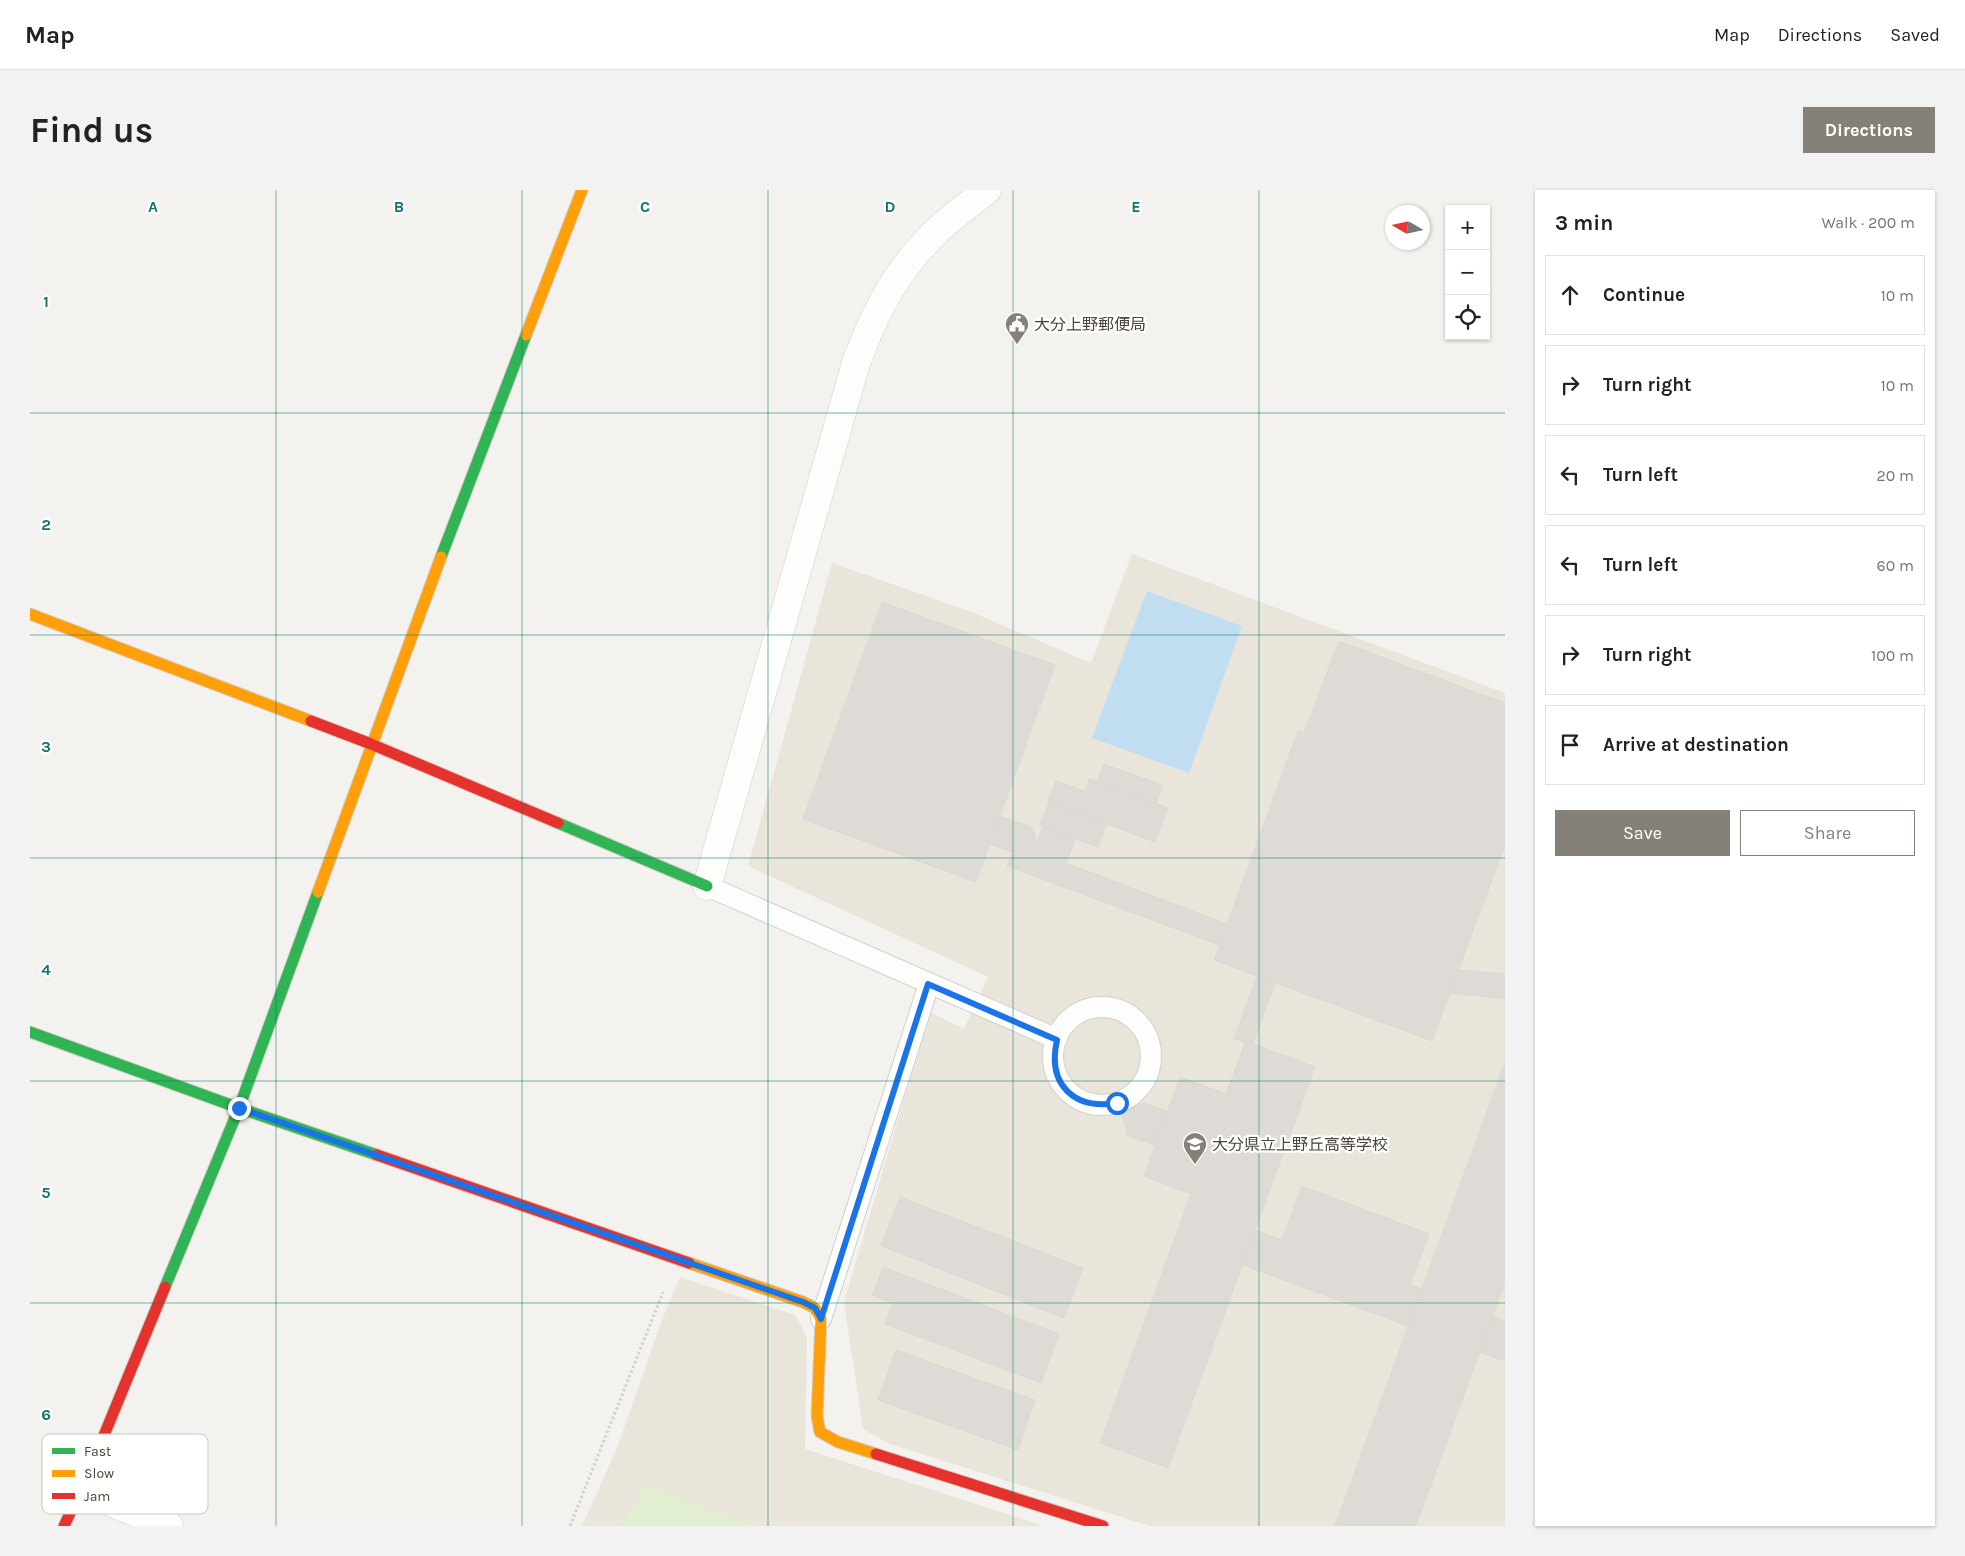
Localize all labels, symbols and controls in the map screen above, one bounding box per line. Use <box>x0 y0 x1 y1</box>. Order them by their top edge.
text: Map <box>25 21 75 49</box>
text: Map <box>1714 24 1750 46</box>
text: Directions <box>1778 24 1862 46</box>
text: Saved <box>1890 24 1940 46</box>
button: Directions <box>1803 107 1935 153</box>
text: Find us <box>30 110 153 151</box>
text: A <box>148 197 158 216</box>
text: B <box>394 197 404 216</box>
text: C <box>640 197 650 216</box>
text: D <box>885 197 896 216</box>
text: E <box>1131 197 1141 216</box>
north arrow <box>1385 205 1430 250</box>
map controls <box>1445 205 1490 340</box>
button: + <box>1445 205 1490 250</box>
text: 3 min <box>1555 211 1613 235</box>
text: Walk · 200 m <box>1821 213 1915 232</box>
button: − <box>1445 250 1490 295</box>
icon: ahead <box>1556 281 1584 309</box>
text: Continue <box>1603 284 1685 306</box>
text: 10 m <box>1880 286 1914 305</box>
text: 1 <box>43 292 49 311</box>
button: locate <box>1445 295 1490 340</box>
public building icon: 大分上野郵便局 <box>1004 311 1030 345</box>
place label: 大分上野郵便局 <box>1034 315 1146 334</box>
icon: right <box>1556 371 1584 399</box>
text: Turn right <box>1603 374 1692 396</box>
text: 10 m <box>1880 376 1914 395</box>
icon: left <box>1556 461 1584 489</box>
text: Turn left <box>1603 464 1678 486</box>
text: 20 m <box>1876 466 1914 485</box>
text: 2 <box>41 515 51 534</box>
icon: left <box>1556 551 1584 579</box>
text: Turn left <box>1603 554 1678 576</box>
text: 60 m <box>1877 556 1914 575</box>
icon: right <box>1556 641 1584 669</box>
text: Turn right <box>1603 644 1692 666</box>
text: 100 m <box>1871 646 1914 665</box>
icon: arrive <box>1556 731 1584 759</box>
text: Arrive at destination <box>1603 734 1789 756</box>
text: 3 <box>41 737 51 756</box>
button: Save <box>1555 810 1730 856</box>
button: Share <box>1740 810 1915 856</box>
text: 4 <box>41 960 51 979</box>
route start <box>1106 1092 1129 1115</box>
route end <box>228 1097 251 1120</box>
school or university icon: 大分県立上野丘高等学校 <box>1182 1131 1208 1165</box>
place label: 大分県立上野丘高等学校 <box>1212 1135 1388 1154</box>
text: 5 <box>41 1183 51 1202</box>
text: 6 <box>41 1405 51 1424</box>
legend <box>42 1434 208 1514</box>
text: Fast <box>84 1443 111 1460</box>
text: Slow <box>84 1465 114 1482</box>
text: Jam <box>84 1488 110 1505</box>

